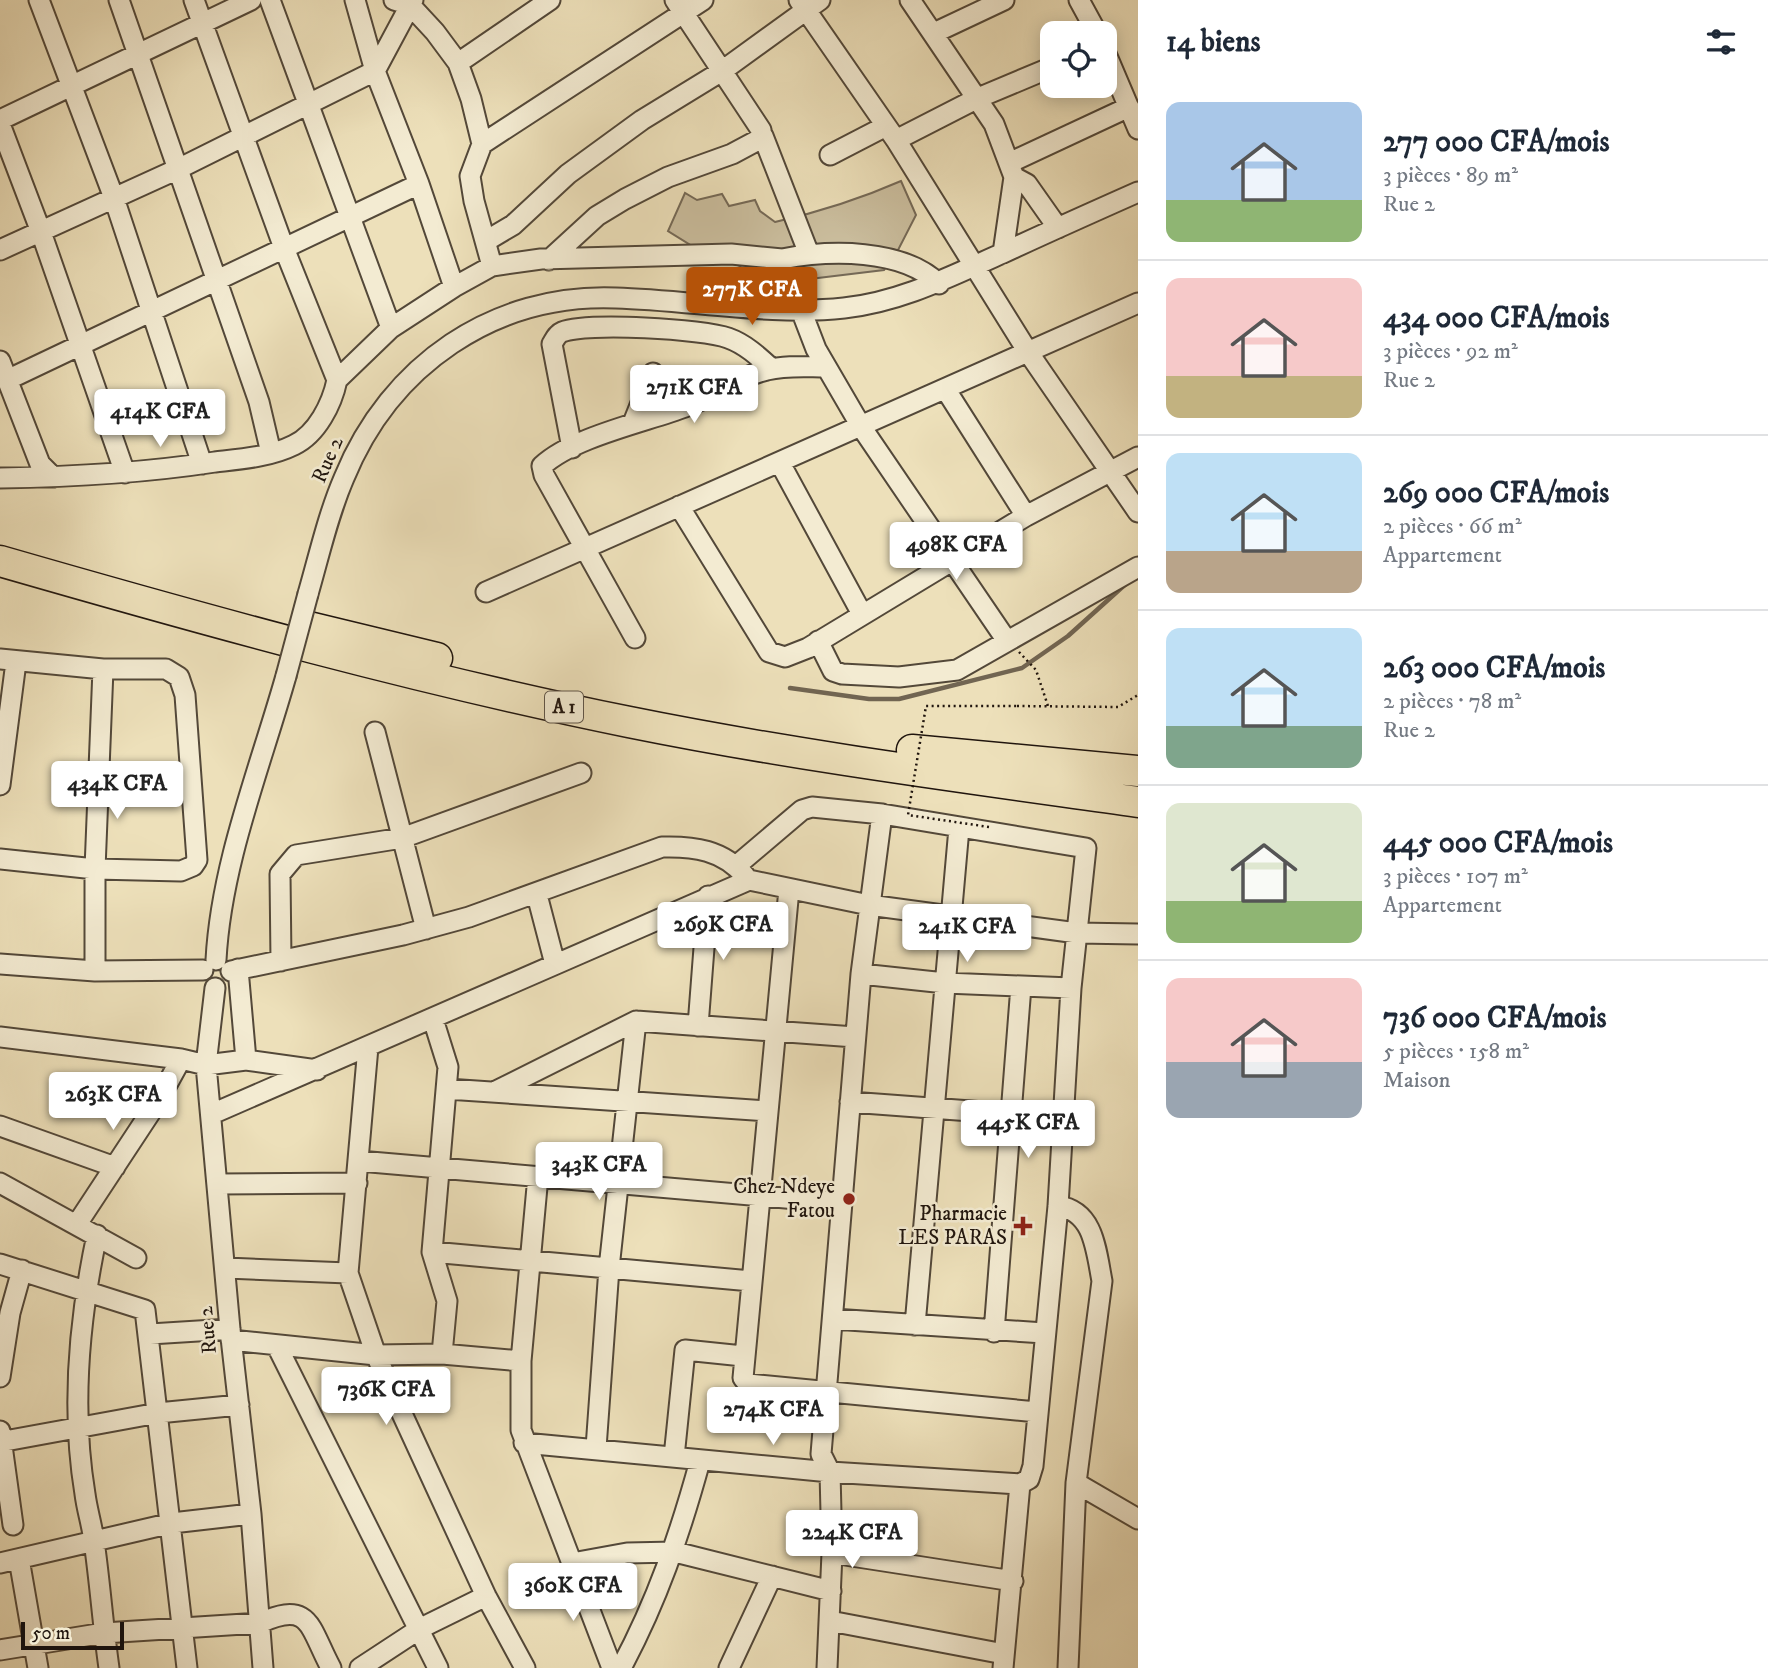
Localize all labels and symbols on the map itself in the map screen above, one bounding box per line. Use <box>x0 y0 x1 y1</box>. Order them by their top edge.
pin: 277K CFA <box>680 268 824 327</box>
pin: 271K CFA <box>622 366 766 425</box>
pin: 414K CFA <box>88 390 232 449</box>
street label: Rue 2 <box>306 432 350 487</box>
pin: 498K CFA <box>884 522 1028 582</box>
road number: A 1 <box>545 692 583 722</box>
pin: 434K CFA <box>45 762 189 821</box>
pin: 269K CFA <box>651 902 795 962</box>
pin: 241K CFA <box>895 904 1039 964</box>
pin: 263K CFA <box>41 1072 185 1132</box>
pin: 445K CFA <box>956 1100 1100 1160</box>
pin: 343K CFA <box>527 1142 671 1202</box>
place label: Chez Ndeye Fatou <box>733 1174 835 1224</box>
marker: Chez Ndeye Fatou <box>841 1191 857 1207</box>
place label: Pharmacie LES PARAS <box>898 1201 1007 1251</box>
marker: Pharmacie LES PARAS <box>1013 1216 1033 1236</box>
street label: Rue 2 <box>193 1304 223 1355</box>
pin: 736K CFA <box>314 1368 458 1427</box>
pin: 274K CFA <box>701 1388 845 1447</box>
pin: 224K CFA <box>780 1510 924 1570</box>
pin: 360K CFA <box>501 1564 645 1623</box>
scale bar <box>21 1619 124 1651</box>

